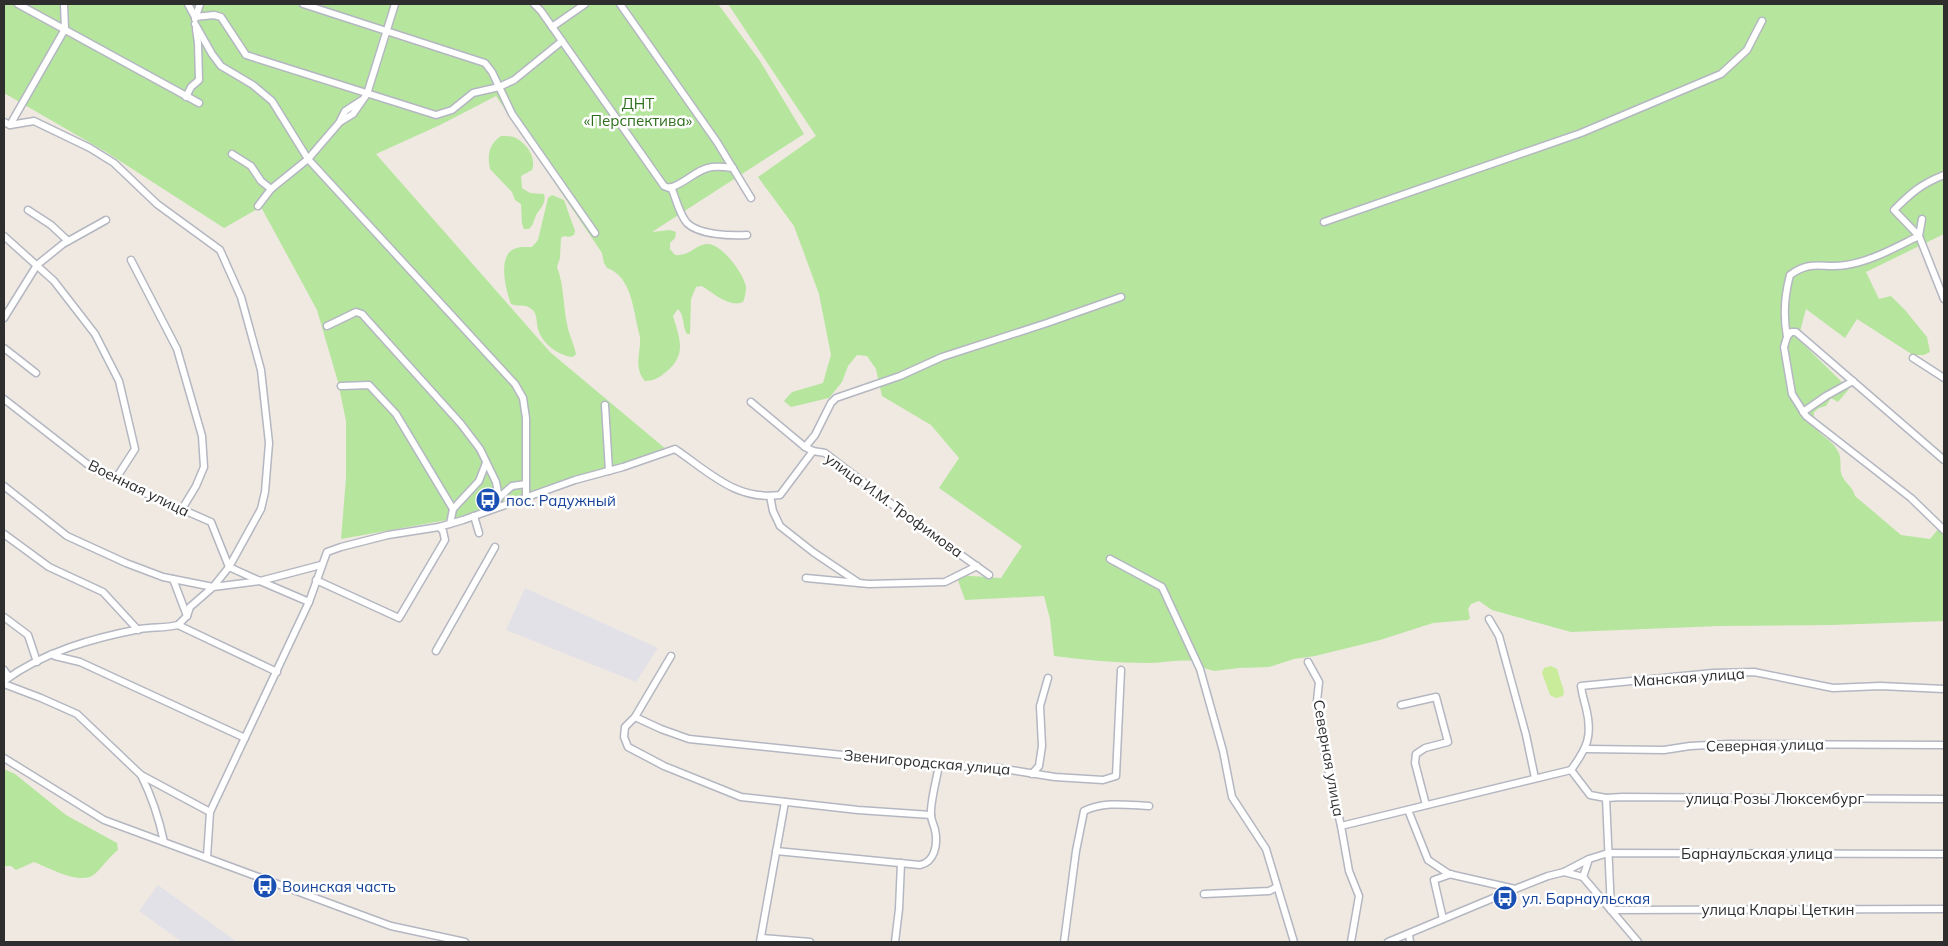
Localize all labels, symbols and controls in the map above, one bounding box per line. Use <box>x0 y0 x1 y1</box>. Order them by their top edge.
park label: ДНТ «Перспектива» <box>584 94 693 130</box>
street label: улица И.М. Трофимова <box>821 449 967 561</box>
street label: Военная улица <box>85 455 193 521</box>
bus stop icon: пос. Радужный <box>475 487 501 513</box>
place label: пос. Радужный <box>506 491 616 510</box>
street label: Манская улица <box>1633 664 1745 690</box>
street label: Северная улица <box>1309 698 1349 818</box>
street label: Северная улица <box>1706 734 1824 756</box>
street label: Звенигородская улица <box>843 745 1011 779</box>
street label: улица Розы Люксембург <box>1686 789 1865 808</box>
street label: Барнаульская улица <box>1681 844 1833 863</box>
bus stop icon: Воинская часть <box>252 873 278 899</box>
place label: Воинская часть <box>282 877 396 896</box>
bus stop icon: ул. Барнаульская <box>1492 885 1518 911</box>
place label: ул. Барнаульская <box>1522 889 1650 908</box>
street label: улица Клары Цеткин <box>1702 900 1854 919</box>

